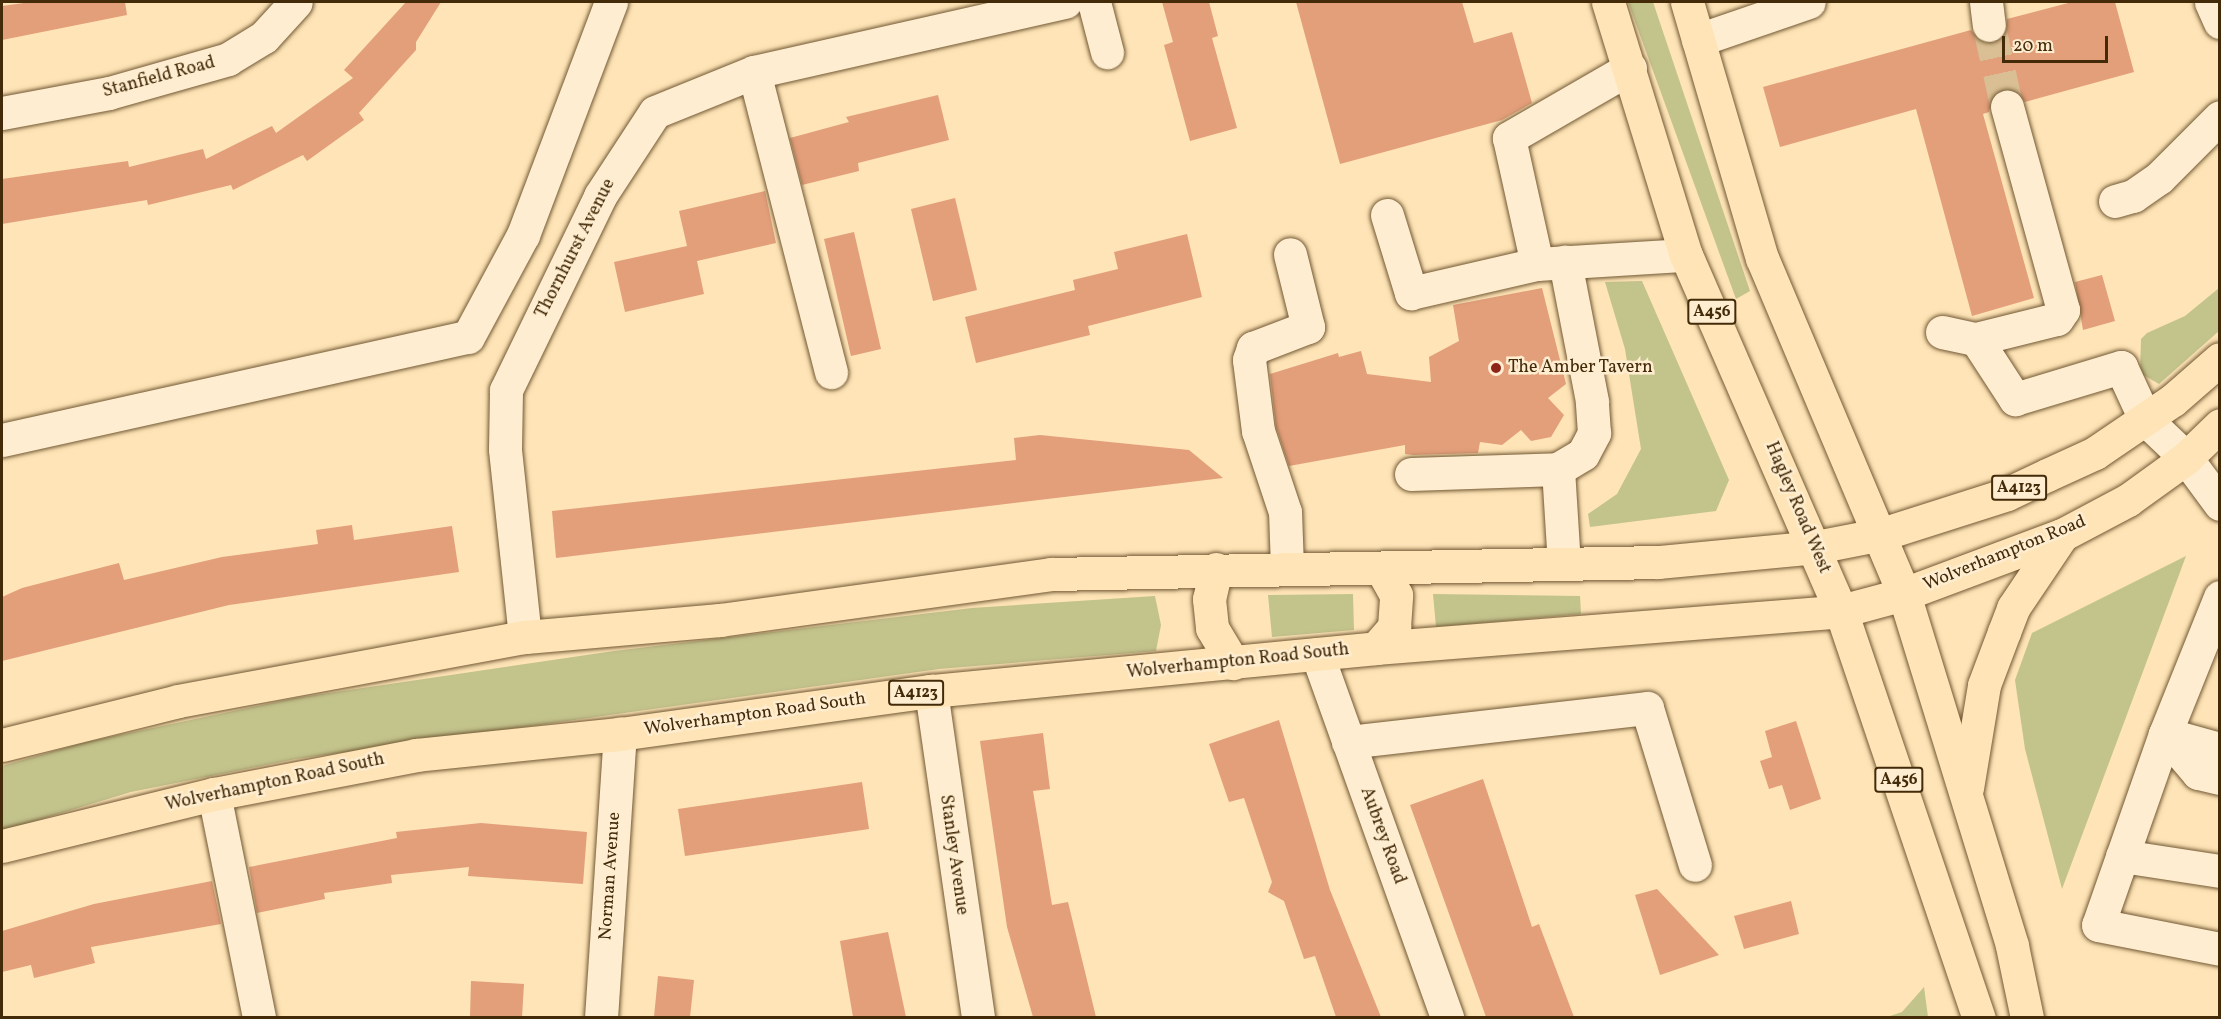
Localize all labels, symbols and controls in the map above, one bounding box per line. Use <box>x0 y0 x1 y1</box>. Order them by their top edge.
scale bar <box>2005 24 2112 62</box>
text: 20 m <box>2013 34 2053 59</box>
street label: Stanfield Road <box>100 53 218 103</box>
street label: Thornhurst Avenue <box>531 176 621 322</box>
road number: A456 <box>1686 299 1738 325</box>
place label: The Amber Tavern <box>1508 357 1653 379</box>
marker: The Amber Tavern <box>1489 361 1503 375</box>
street label: Hagley Road West <box>1759 438 1835 578</box>
road number: A4123 <box>1990 475 2048 501</box>
street label: Wolverhampton Road <box>1921 512 2089 596</box>
street label: Wolverhampton Road South <box>1126 640 1350 684</box>
road number: A4123 <box>888 680 944 706</box>
street label: Wolverhampton Road South <box>643 689 867 741</box>
street label: Wolverhampton Road South <box>163 749 387 817</box>
road number: A456 <box>1874 767 1924 793</box>
street label: Aubrey Road <box>1354 784 1410 888</box>
street label: Stanley Avenue <box>934 793 972 917</box>
street label: Norman Avenue <box>596 811 626 941</box>

